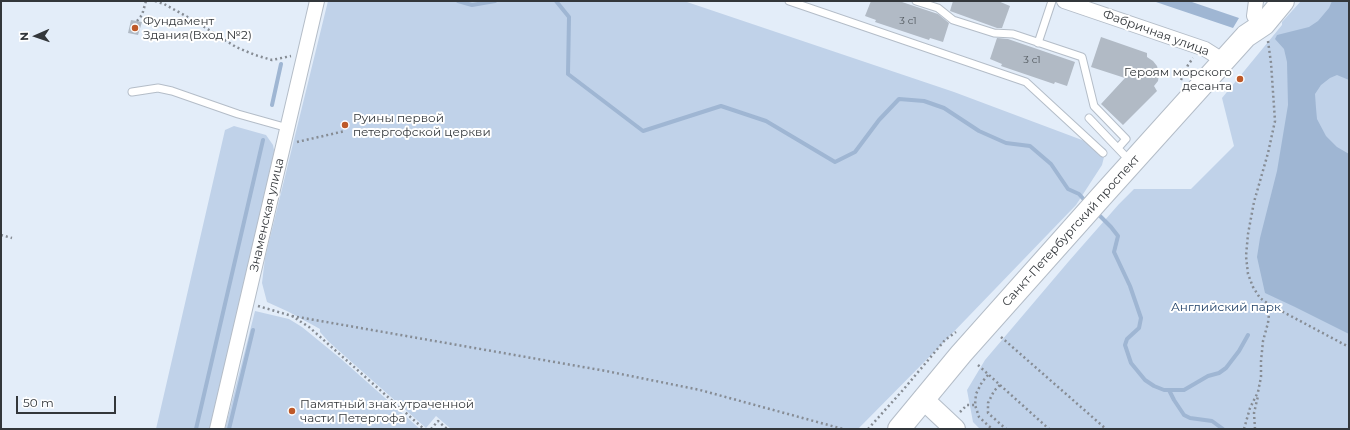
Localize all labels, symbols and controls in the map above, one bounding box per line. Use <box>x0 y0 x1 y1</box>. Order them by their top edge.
street label: Фабричная улица <box>1101 7 1211 59</box>
place label: Фундамент Здания(Вход №2) <box>143 14 252 42</box>
house number: 3 с1 <box>899 15 917 27</box>
north arrow <box>16 16 56 56</box>
marker: Фундамент Здания(Вход №2) <box>130 23 140 33</box>
text: N <box>17 32 31 41</box>
house number: 3 с1 <box>1023 54 1041 66</box>
place label: Героям морского десанта <box>1124 65 1232 93</box>
marker: Героям морского десанта <box>1235 74 1245 84</box>
place label: Руины первой петергофской церкви <box>353 111 491 139</box>
marker: Руины первой петергофской церкви <box>340 120 350 130</box>
street label: Санкт-Петербургский проспект <box>999 152 1143 310</box>
street label: Знаменская улица <box>247 157 287 273</box>
park label: Английский парк <box>1171 300 1281 314</box>
scale bar <box>18 388 118 414</box>
text: 50 m <box>23 395 54 410</box>
place label: Памятный знак утраченной части Петергофа <box>300 397 474 425</box>
marker: Памятный знак утраченной части Петергофа <box>287 406 297 416</box>

